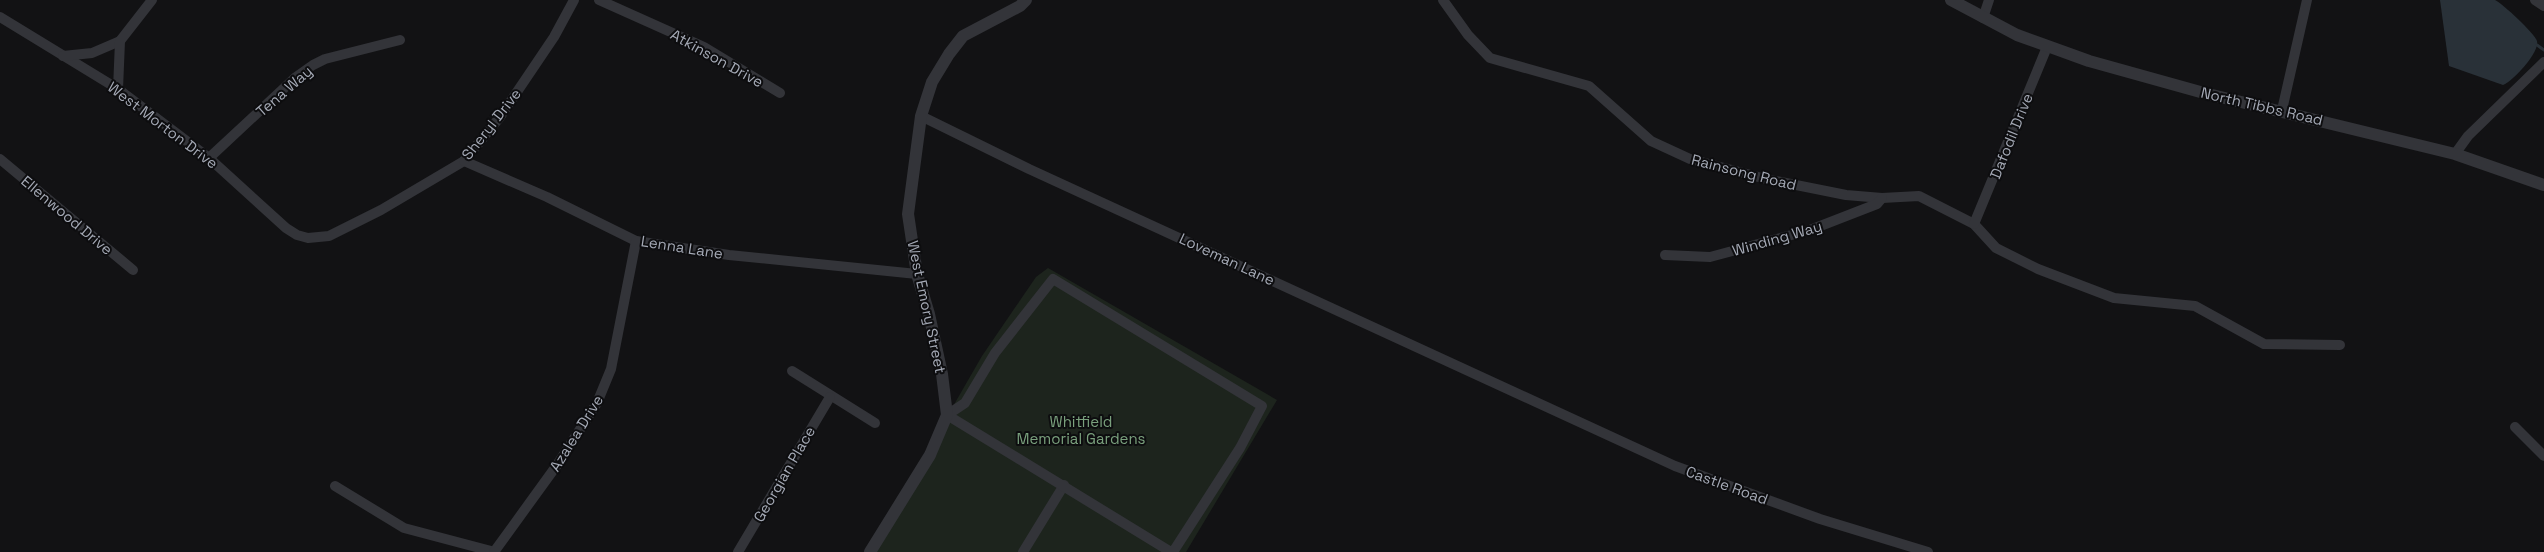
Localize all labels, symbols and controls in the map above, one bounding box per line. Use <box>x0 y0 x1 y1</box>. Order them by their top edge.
street label: Atkinson Drive <box>667 25 767 91</box>
street label: Tena Way <box>252 61 316 121</box>
street label: West Morton Drive <box>104 77 222 173</box>
street label: North Tibbs Road <box>2199 83 2325 129</box>
street label: Sheryl Drive <box>457 84 525 164</box>
street label: Dafodil Drive <box>1985 90 2037 181</box>
street label: Rainsong Road <box>1689 150 1799 194</box>
street label: Ellenwood Drive <box>17 171 117 259</box>
street label: Winding Way <box>1730 216 1824 260</box>
street label: Loveman Lane <box>1176 229 1278 289</box>
street label: Lenna Lane <box>640 231 724 263</box>
street label: West Emory Street <box>904 239 950 375</box>
street label: Azalea Drive <box>545 391 607 475</box>
park label: Whitfield Memorial Gardens <box>1016 412 1146 448</box>
street label: Georgian Place <box>749 423 819 525</box>
street label: Castle Road <box>1683 461 1771 509</box>

